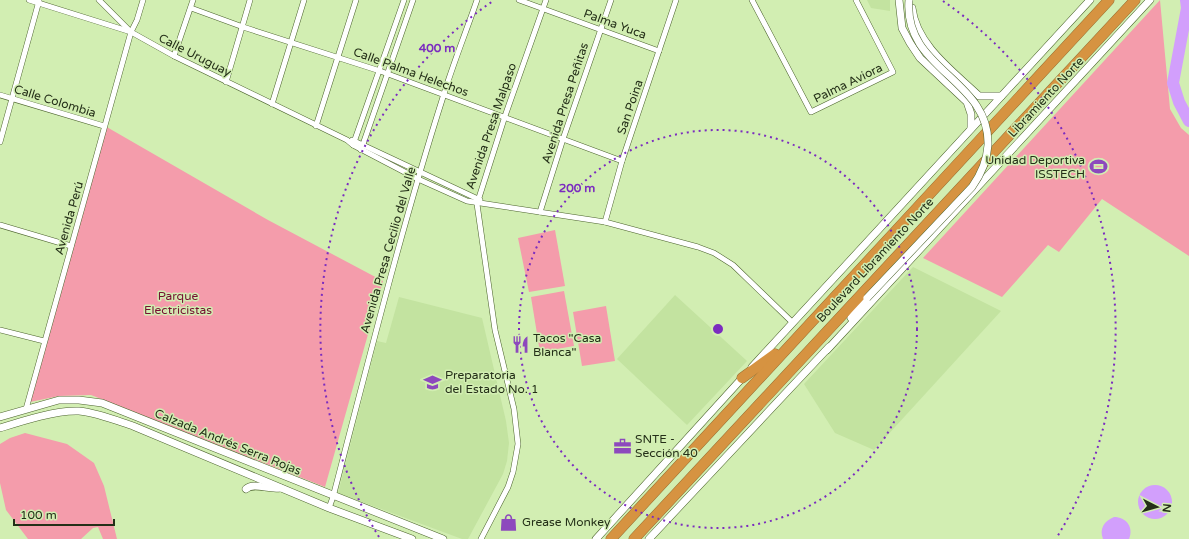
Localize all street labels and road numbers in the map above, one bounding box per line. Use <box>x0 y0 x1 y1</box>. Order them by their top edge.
street label: Palma Yuca <box>582 6 648 42</box>
street label: Calle Uruguay <box>156 31 234 80</box>
street label: Avenida Presa Peñitas <box>539 41 591 165</box>
street label: Calle Palma Helechos <box>351 45 471 99</box>
street label: Libramiento Norte <box>1005 54 1087 140</box>
street label: Palma Aviora <box>811 60 885 106</box>
street label: Avenida Presa Malpaso <box>463 61 519 191</box>
street label: San Poina <box>614 78 646 136</box>
street label: Calle Colombia <box>12 82 98 120</box>
street label: Avenida Presa Cecilio del Valle <box>357 165 419 335</box>
street label: Avenida Perú <box>52 180 86 256</box>
street label: Boulevard Libramiento Norte <box>814 195 937 325</box>
street label: Calzada Andrés Serra Rojas <box>153 406 303 478</box>

